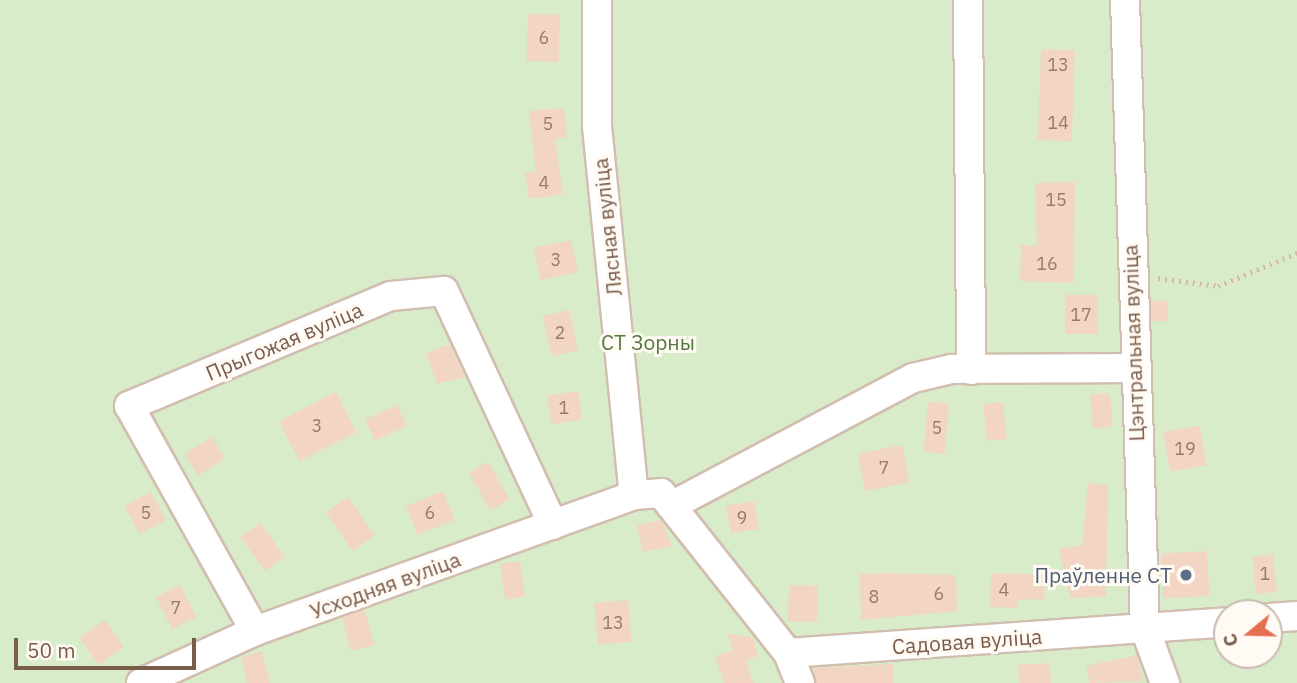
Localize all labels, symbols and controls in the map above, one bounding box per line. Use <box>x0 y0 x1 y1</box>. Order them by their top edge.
house number: 6 <box>539 27 549 49</box>
house number: 13 <box>1047 54 1069 76</box>
house number: 14 <box>1047 112 1069 134</box>
house number: 5 <box>543 113 553 135</box>
street label: Лясная вуліца <box>587 157 627 297</box>
house number: 4 <box>539 172 549 194</box>
house number: 15 <box>1045 189 1067 211</box>
street label: Цэнтральная вуліца <box>1117 244 1149 442</box>
house number: 3 <box>551 249 561 271</box>
house number: 16 <box>1036 253 1058 275</box>
street label: Прыгожая вуліца <box>202 297 366 385</box>
house number: 17 <box>1070 304 1092 326</box>
house number: 2 <box>555 322 565 344</box>
park label: СТ Зорны <box>601 329 695 355</box>
house number: 1 <box>559 397 569 419</box>
house number: 3 <box>312 415 322 437</box>
house number: 5 <box>932 417 942 439</box>
house number: 19 <box>1174 438 1196 460</box>
house number: 7 <box>879 457 889 479</box>
house number: 5 <box>141 502 151 524</box>
house number: 6 <box>425 502 435 524</box>
house number: 9 <box>737 507 747 529</box>
street label: Усходняя вуліца <box>306 546 464 624</box>
place label: Праўленне СТ <box>1034 562 1172 588</box>
house number: 1 <box>1260 563 1270 585</box>
marker: Праўленне СТ <box>1178 567 1194 583</box>
house number: 4 <box>999 579 1009 601</box>
house number: 6 <box>934 583 944 605</box>
house number: 8 <box>869 586 879 608</box>
house number: 7 <box>171 597 181 619</box>
north arrow <box>1213 599 1283 669</box>
house number: 13 <box>602 612 624 634</box>
street label: Садовая вуліца <box>891 623 1043 659</box>
scale bar <box>18 624 200 668</box>
text: С <box>1217 630 1243 650</box>
text: 50 m <box>27 636 76 664</box>

